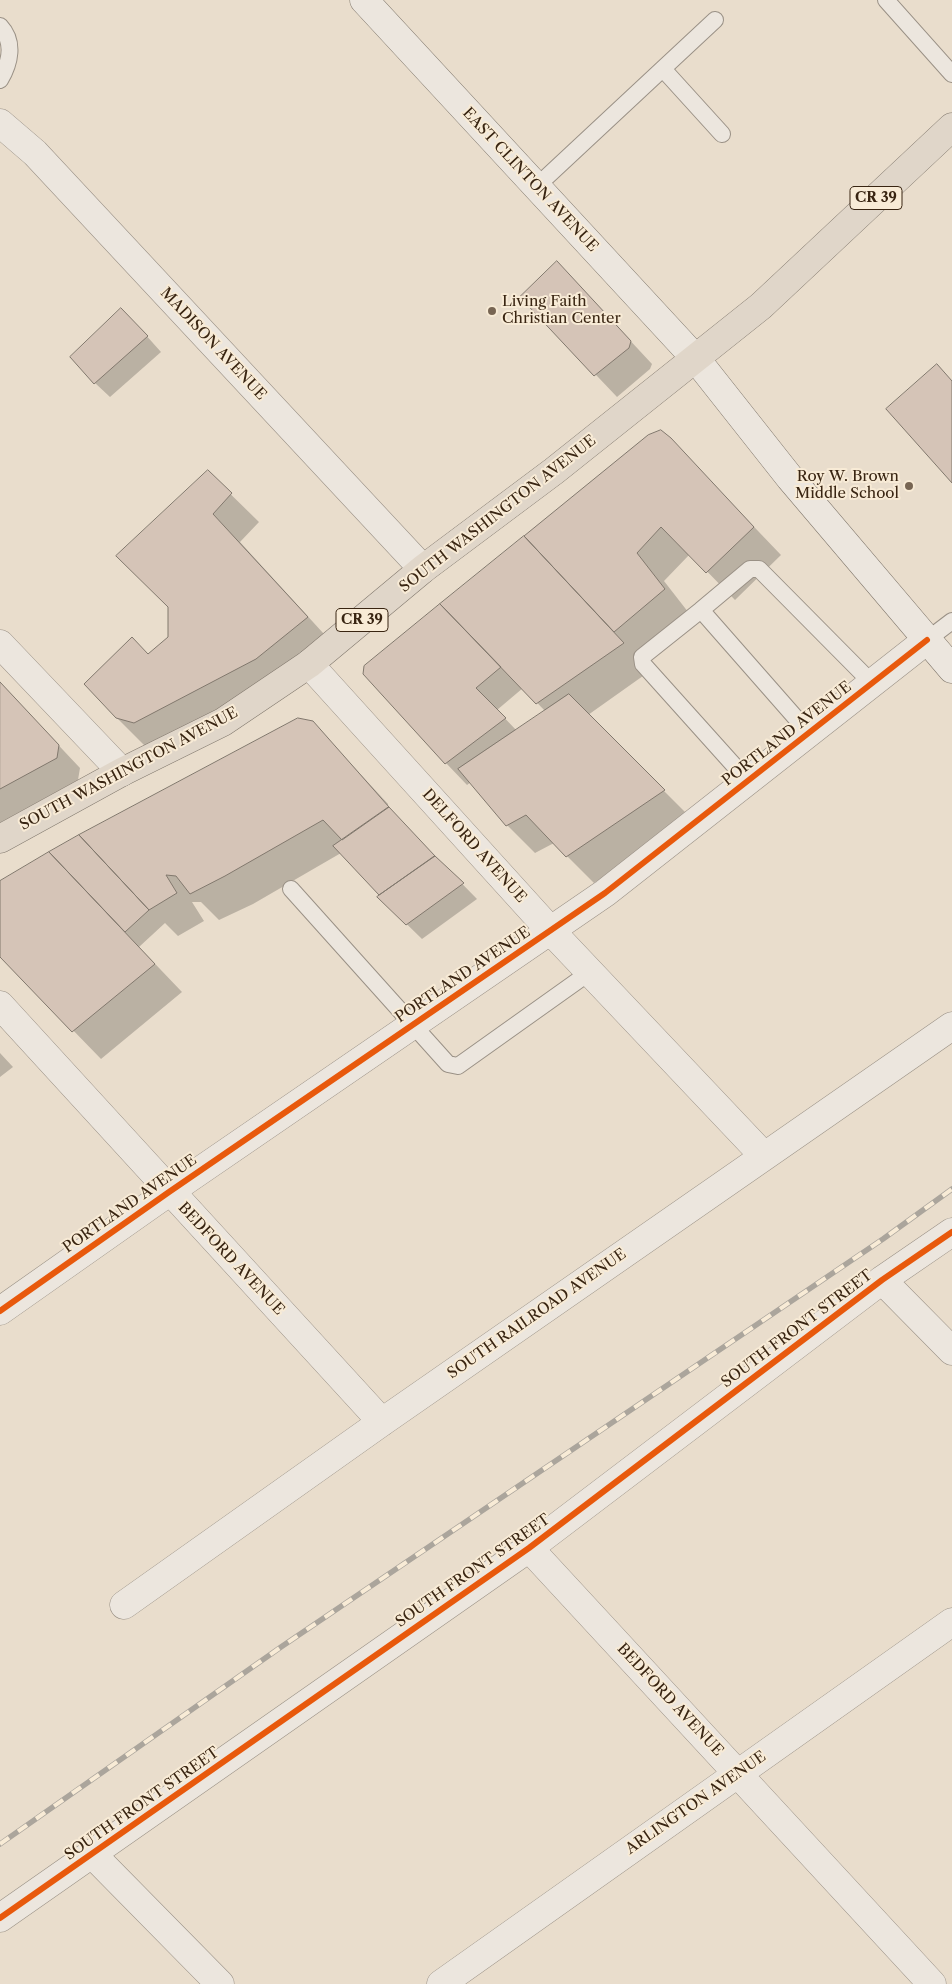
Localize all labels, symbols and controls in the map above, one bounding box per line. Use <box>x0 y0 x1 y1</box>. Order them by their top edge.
street label: EAST CLINTON AVENUE <box>458 104 602 256</box>
road number: CR 39 <box>850 187 902 210</box>
street label: MADISON AVENUE <box>156 284 270 404</box>
place label: Living Faith Christian Center <box>502 293 621 328</box>
marker: Living Faith Christian Center <box>486 305 498 317</box>
street label: SOUTH WASHINGTON AVENUE <box>396 432 600 596</box>
place label: Roy W. Brown Middle School <box>795 468 899 503</box>
marker: Roy W. Brown Middle School <box>903 480 915 492</box>
road number: CR 39 <box>336 608 388 632</box>
street label: PORTLAND AVENUE <box>719 678 855 790</box>
street label: SOUTH WASHINGTON AVENUE <box>17 704 241 834</box>
street label: DELFORD AVENUE <box>418 785 530 907</box>
street label: PORTLAND AVENUE <box>392 923 534 1027</box>
street label: PORTLAND AVENUE <box>60 1151 200 1257</box>
street label: BEDFORD AVENUE <box>174 1199 288 1319</box>
street label: SOUTH RAILROAD AVENUE <box>444 1245 630 1383</box>
street label: SOUTH FRONT STREET <box>718 1266 876 1392</box>
street label: SOUTH FRONT STREET <box>392 1511 554 1631</box>
street label: BEDFORD AVENUE <box>613 1640 727 1760</box>
street label: SOUTH FRONT STREET <box>61 1744 223 1864</box>
street label: ARLINGTON AVENUE <box>622 1748 770 1858</box>

